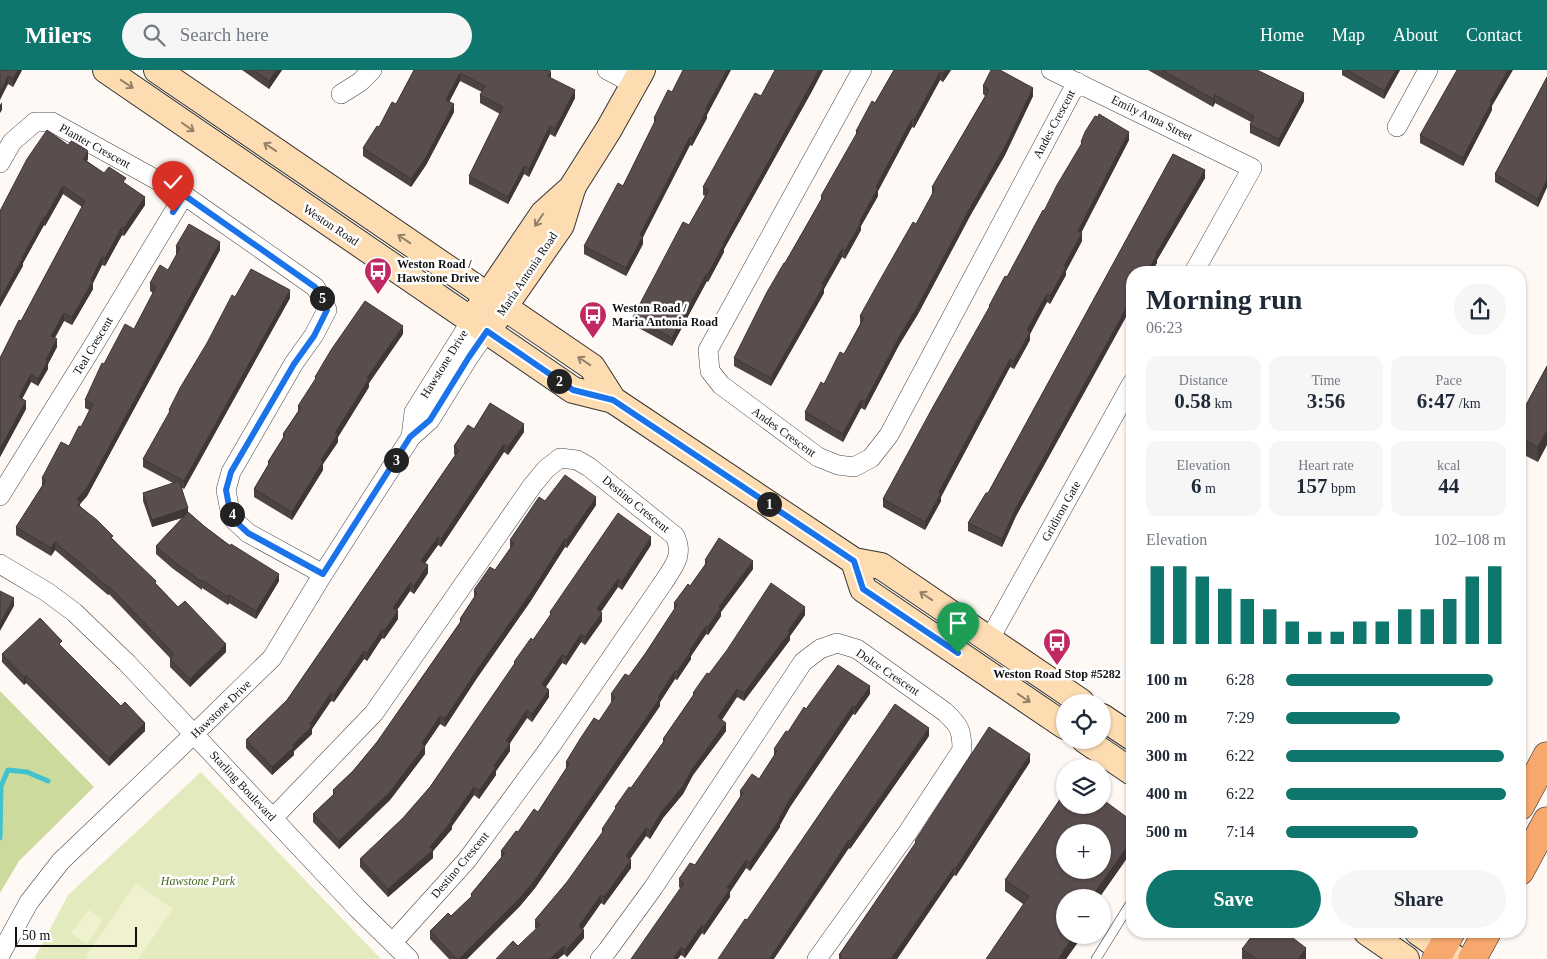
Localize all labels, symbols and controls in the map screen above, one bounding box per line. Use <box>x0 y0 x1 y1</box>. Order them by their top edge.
search box <box>122 13 472 58</box>
icon: search <box>140 21 168 49</box>
text: Milers <box>25 22 92 48</box>
text: Search here <box>180 24 269 45</box>
text: Home <box>1260 25 1304 45</box>
text: Map <box>1332 25 1365 45</box>
text: About <box>1393 25 1438 45</box>
text: Contact <box>1466 25 1522 45</box>
one-way arrow <box>120 79 134 90</box>
street label: Andes Crescent <box>1030 87 1078 161</box>
street label: Emily Anna Street <box>1109 92 1196 144</box>
street label: Planter Crescent <box>57 121 134 172</box>
one-way arrow <box>181 122 195 132</box>
one-way arrow <box>263 142 277 153</box>
pin <box>152 161 194 212</box>
icon: check <box>159 168 187 196</box>
street label: Weston Road <box>301 201 361 249</box>
one-way arrow <box>534 213 544 227</box>
street label: Maria Antonia Road <box>494 229 560 319</box>
one-way arrow <box>397 234 411 244</box>
bus stop icon: Weston Road / Hawstone Drive <box>363 256 393 295</box>
place label: Weston Road / Hawstone Drive <box>397 257 480 285</box>
button: share <box>1454 283 1506 335</box>
text: Morning run <box>1146 284 1302 315</box>
pin: 5 <box>310 286 334 310</box>
text: 5 <box>319 291 326 306</box>
bus stop icon: Weston Road / Maria Antonia Road <box>578 300 608 339</box>
place label: Weston Road / Maria Antonia Road <box>612 301 718 329</box>
street label: Teal Crescent <box>70 314 116 378</box>
text: 06:23 <box>1146 319 1182 336</box>
street label: Hawstone Drive <box>417 327 471 401</box>
one-way arrow <box>577 356 591 366</box>
pin: 2 <box>546 368 572 394</box>
text: Distance <box>1179 373 1228 388</box>
text: Time <box>1311 373 1341 388</box>
text: Pace <box>1435 373 1462 388</box>
text: 2 <box>556 374 563 389</box>
text: 0.58 <box>1174 389 1211 413</box>
text: 3:56 <box>1307 389 1345 413</box>
text: 6:47 <box>1417 389 1455 413</box>
text: km <box>1211 396 1232 411</box>
text: /km <box>1455 396 1481 411</box>
street label: Andes Crescent <box>749 404 819 460</box>
pin: 3 <box>384 448 408 472</box>
text: 3 <box>393 453 400 468</box>
text: Elevation <box>1177 458 1230 473</box>
text: Heart rate <box>1298 458 1354 473</box>
text: kcal <box>1437 458 1460 473</box>
street label: Destino Crescent <box>600 473 673 536</box>
text: 6 <box>1191 474 1201 498</box>
text: 157 <box>1296 474 1328 498</box>
text: 44 <box>1438 474 1459 498</box>
street label: Gridiron Gate <box>1039 478 1083 544</box>
text: m <box>1201 481 1216 496</box>
text: bpm <box>1328 481 1356 496</box>
pin: 1 <box>756 492 782 516</box>
text: 1 <box>766 497 773 512</box>
pin: 4 <box>220 502 244 526</box>
text: 4 <box>229 507 236 522</box>
text: Elevation <box>1146 531 1207 548</box>
text: 102–108 m <box>1434 531 1506 548</box>
one-way arrow <box>919 591 933 601</box>
pin <box>937 602 979 653</box>
icon: arrive <box>944 609 972 637</box>
bus stop icon: Weston Road Stop #5282 <box>1042 627 1072 666</box>
street label: Dolce Crescent <box>854 646 923 699</box>
place label: Weston Road Stop #5282 <box>993 667 1121 681</box>
text: 100 m <box>1146 671 1187 688</box>
text: 6:28 <box>1226 671 1254 688</box>
street label: Hawstone Drive <box>188 677 254 741</box>
one-way arrow <box>1017 693 1031 704</box>
map controls <box>1056 694 1111 944</box>
button: locate <box>1056 694 1111 749</box>
text: 200 m <box>1146 709 1187 726</box>
text: 7:29 <box>1226 709 1254 726</box>
text: 300 m <box>1146 747 1187 764</box>
text: 6:22 <box>1226 747 1254 764</box>
street label: Starling Boulevard <box>207 748 279 824</box>
button: layers <box>1056 759 1111 814</box>
text: 400 m <box>1146 785 1187 802</box>
text: 6:22 <box>1226 785 1254 802</box>
text: 500 m <box>1146 823 1187 840</box>
text: 7:14 <box>1226 823 1254 840</box>
button: + <box>1056 824 1111 879</box>
street label: Destino Crescent <box>428 828 492 901</box>
button: Save <box>1146 870 1321 928</box>
button: Share <box>1331 870 1506 928</box>
park label: Hawstone Park <box>160 874 236 888</box>
button: − <box>1056 889 1111 944</box>
scale bar <box>15 924 138 947</box>
text: 50 m <box>22 928 50 943</box>

